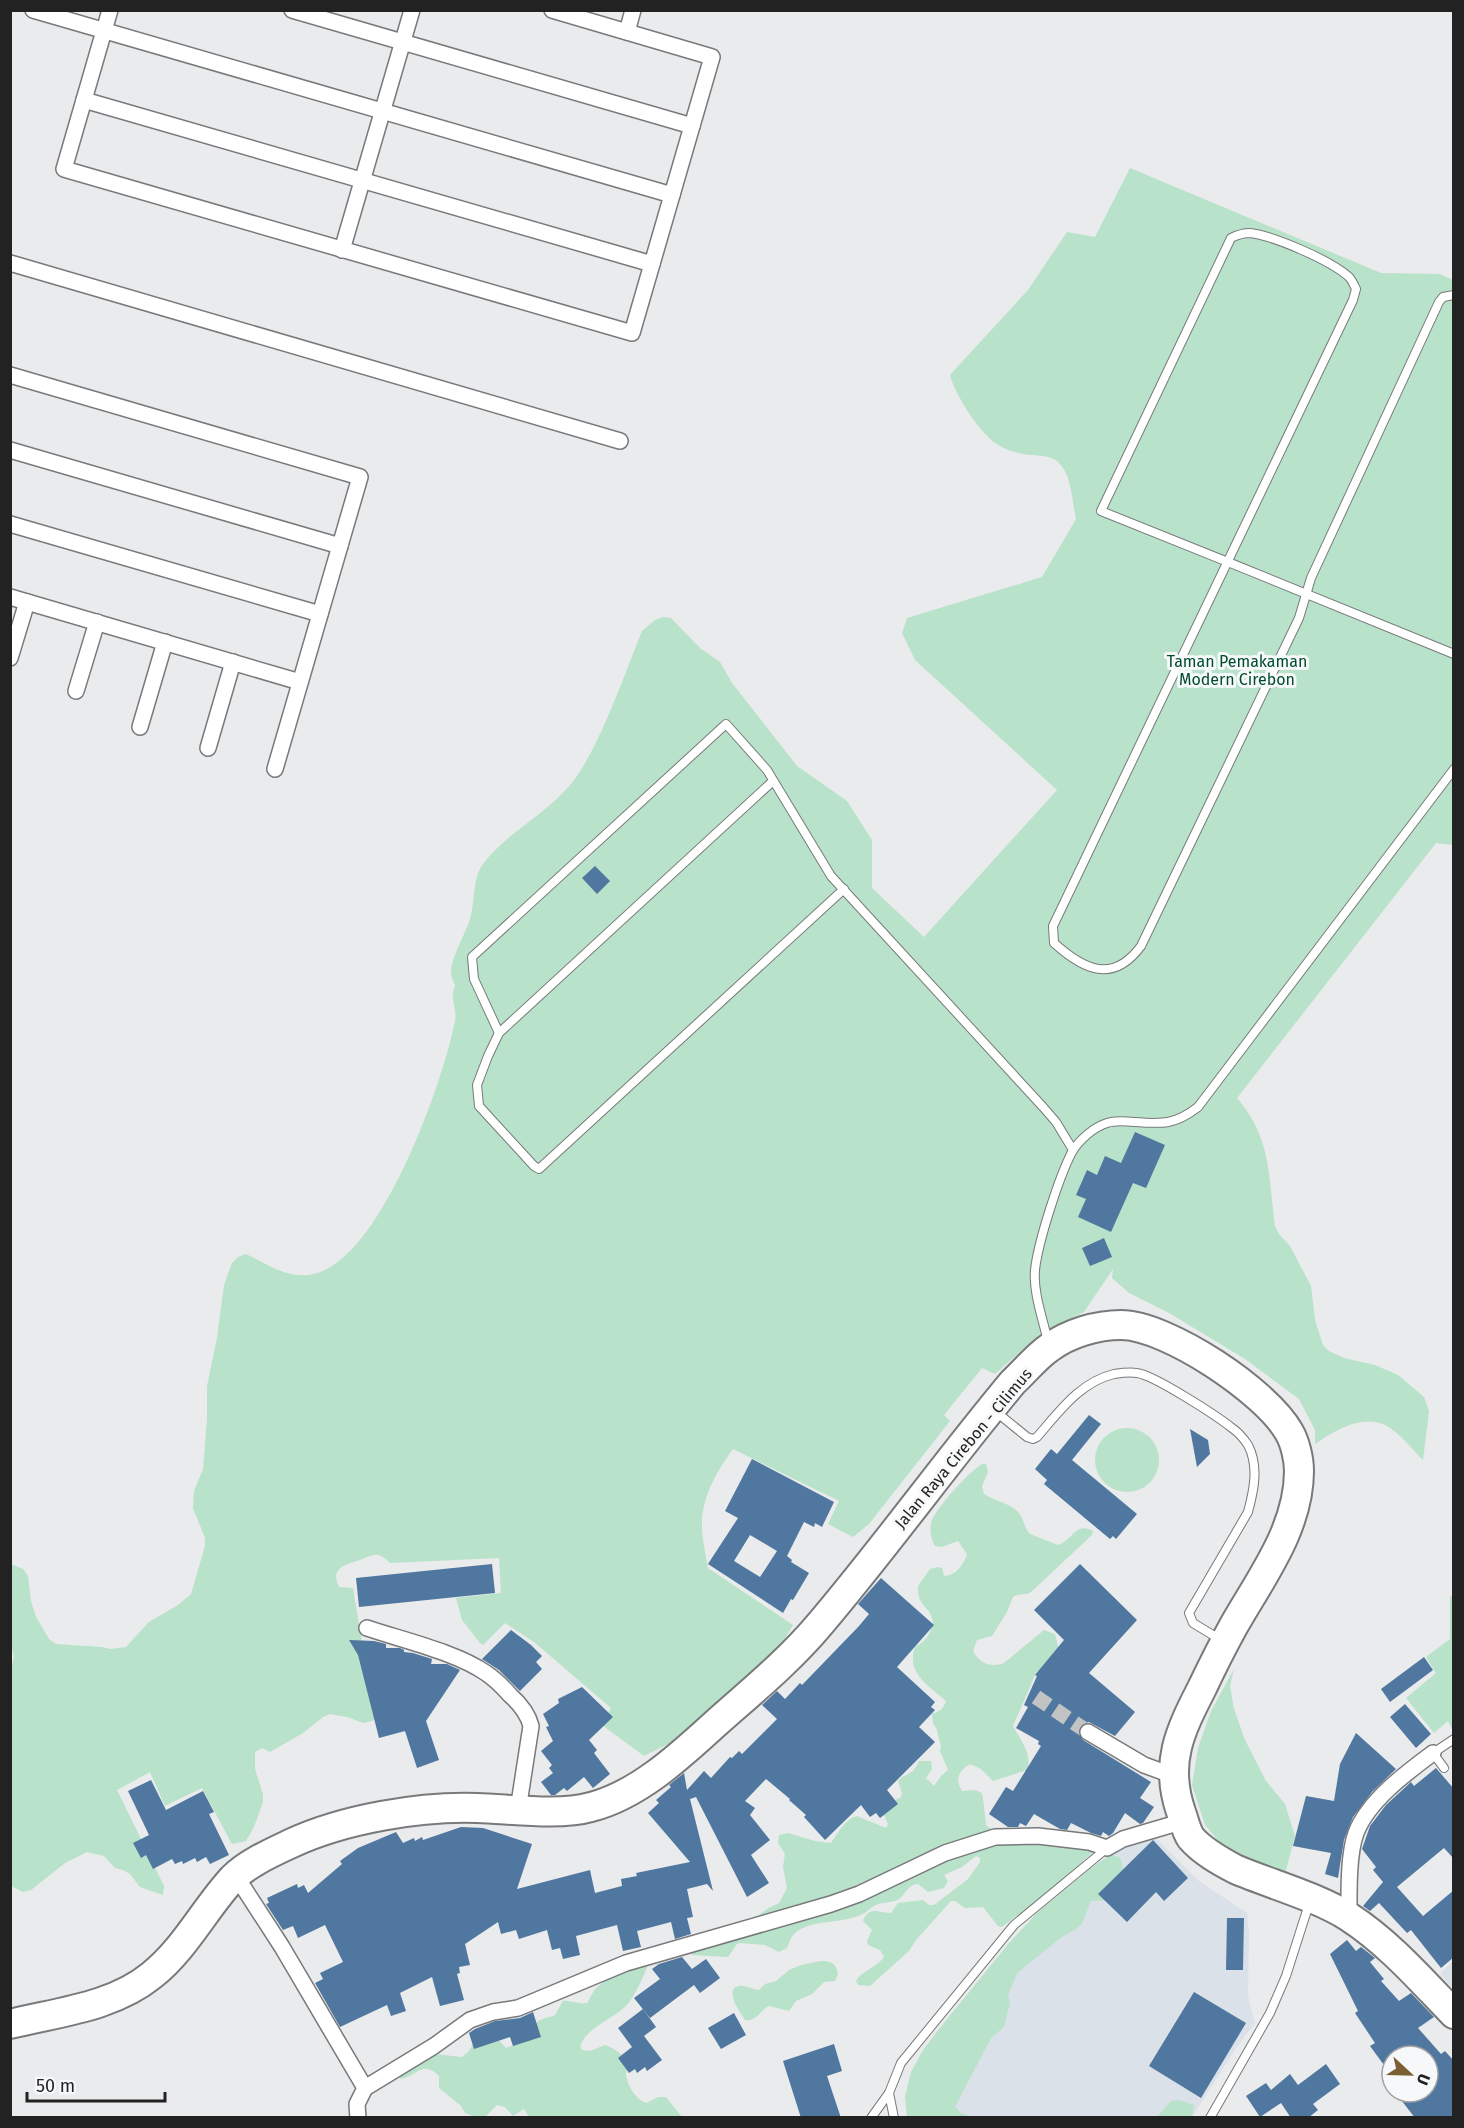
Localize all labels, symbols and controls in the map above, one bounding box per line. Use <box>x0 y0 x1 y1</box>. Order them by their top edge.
park label: Taman Pemakaman Modern Cirebon <box>1167 652 1307 689</box>
street label: Jalan Raya Cirebon - Cilimus <box>891 1364 1036 1532</box>
north arrow <box>1380 2044 1440 2104</box>
scale bar <box>27 2065 165 2103</box>
text: U <box>1413 2071 1434 2088</box>
text: 50 m <box>36 2075 75 2097</box>

